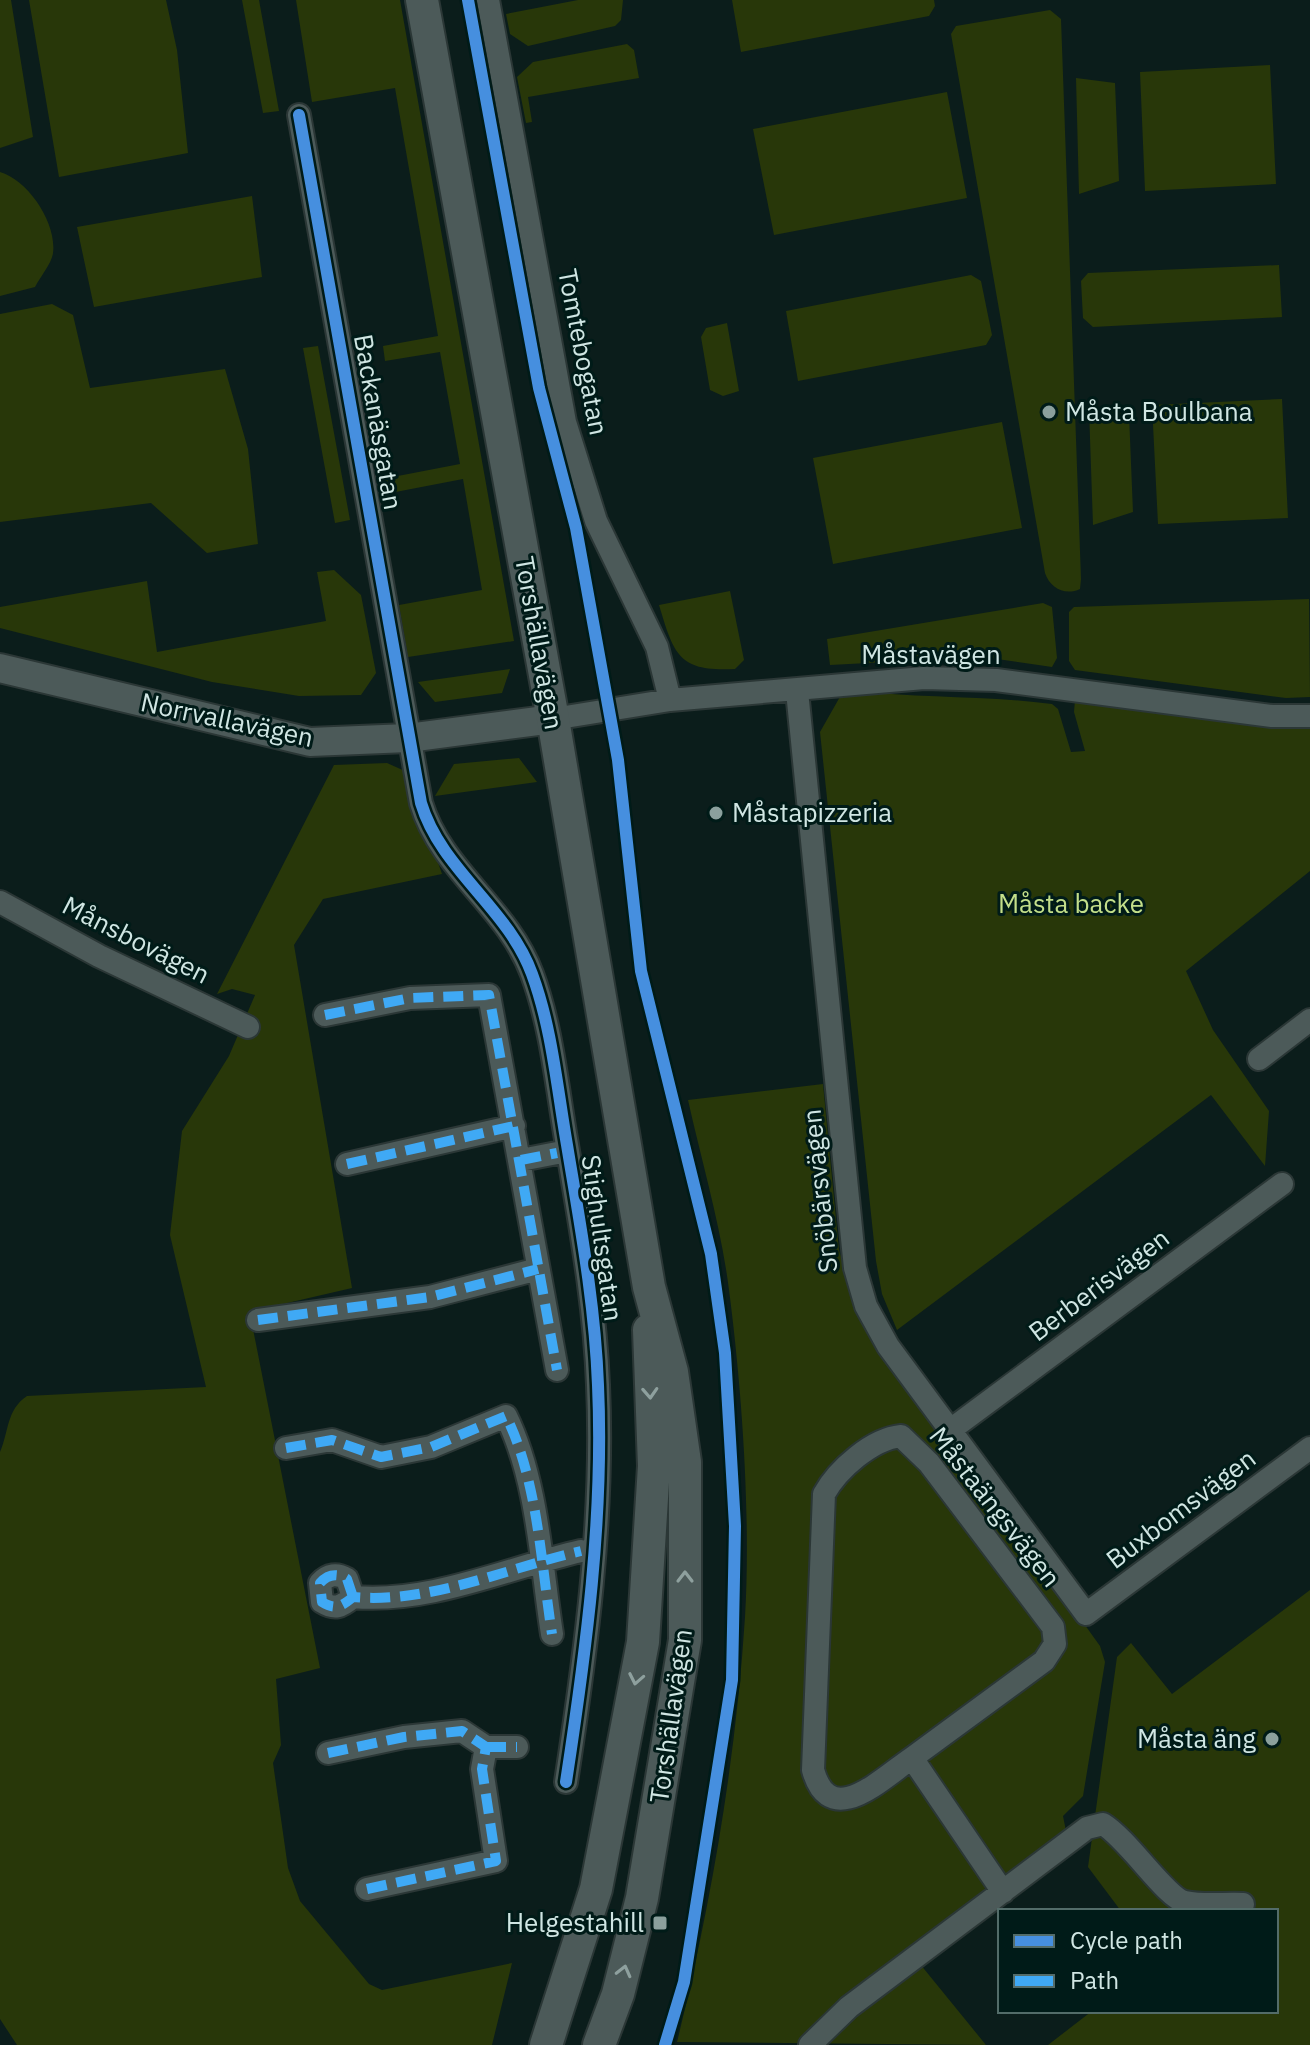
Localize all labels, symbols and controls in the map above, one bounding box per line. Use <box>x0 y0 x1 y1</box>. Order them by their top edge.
street label: Tomtebogatan <box>551 266 617 438</box>
street label: Backanäsgatan <box>347 331 411 512</box>
place label: Måsta Boulbana <box>1065 394 1253 428</box>
marker: Måsta Boulbana <box>1040 403 1058 421</box>
street label: Torshällavägen <box>508 554 572 732</box>
street label: Måstavägen <box>861 637 1001 671</box>
street label: Norrvallavägen <box>138 684 317 754</box>
place label: Måstapizzeria <box>732 795 892 829</box>
marker: Måstapizzeria <box>707 804 725 822</box>
park label: Måsta backe <box>998 886 1144 920</box>
street label: Månsbovägen <box>57 887 216 991</box>
street label: Snöbärsvägen <box>794 1108 845 1275</box>
street label: Stighultsgatan <box>574 1152 632 1323</box>
street label: Berberisvägen <box>1021 1220 1176 1348</box>
one-way arrow <box>641 1387 658 1400</box>
street label: Måstaängsvägen <box>923 1419 1069 1593</box>
street label: Buxbomsvägen <box>1099 1441 1262 1576</box>
one-way arrow <box>676 1570 694 1583</box>
street label: Torshällavägen <box>641 1627 699 1805</box>
one-way arrow <box>628 1672 645 1686</box>
place label: Måsta äng <box>1137 1721 1256 1755</box>
marker: Måsta äng <box>1263 1730 1281 1748</box>
place label: Helgestahill <box>506 1905 644 1939</box>
legend <box>998 1909 1278 2013</box>
marker: Helgestahill <box>651 1914 669 1932</box>
text: Cycle path <box>1070 1924 1183 1956</box>
text: Path <box>1070 1964 1119 1996</box>
one-way arrow <box>614 1965 631 1979</box>

